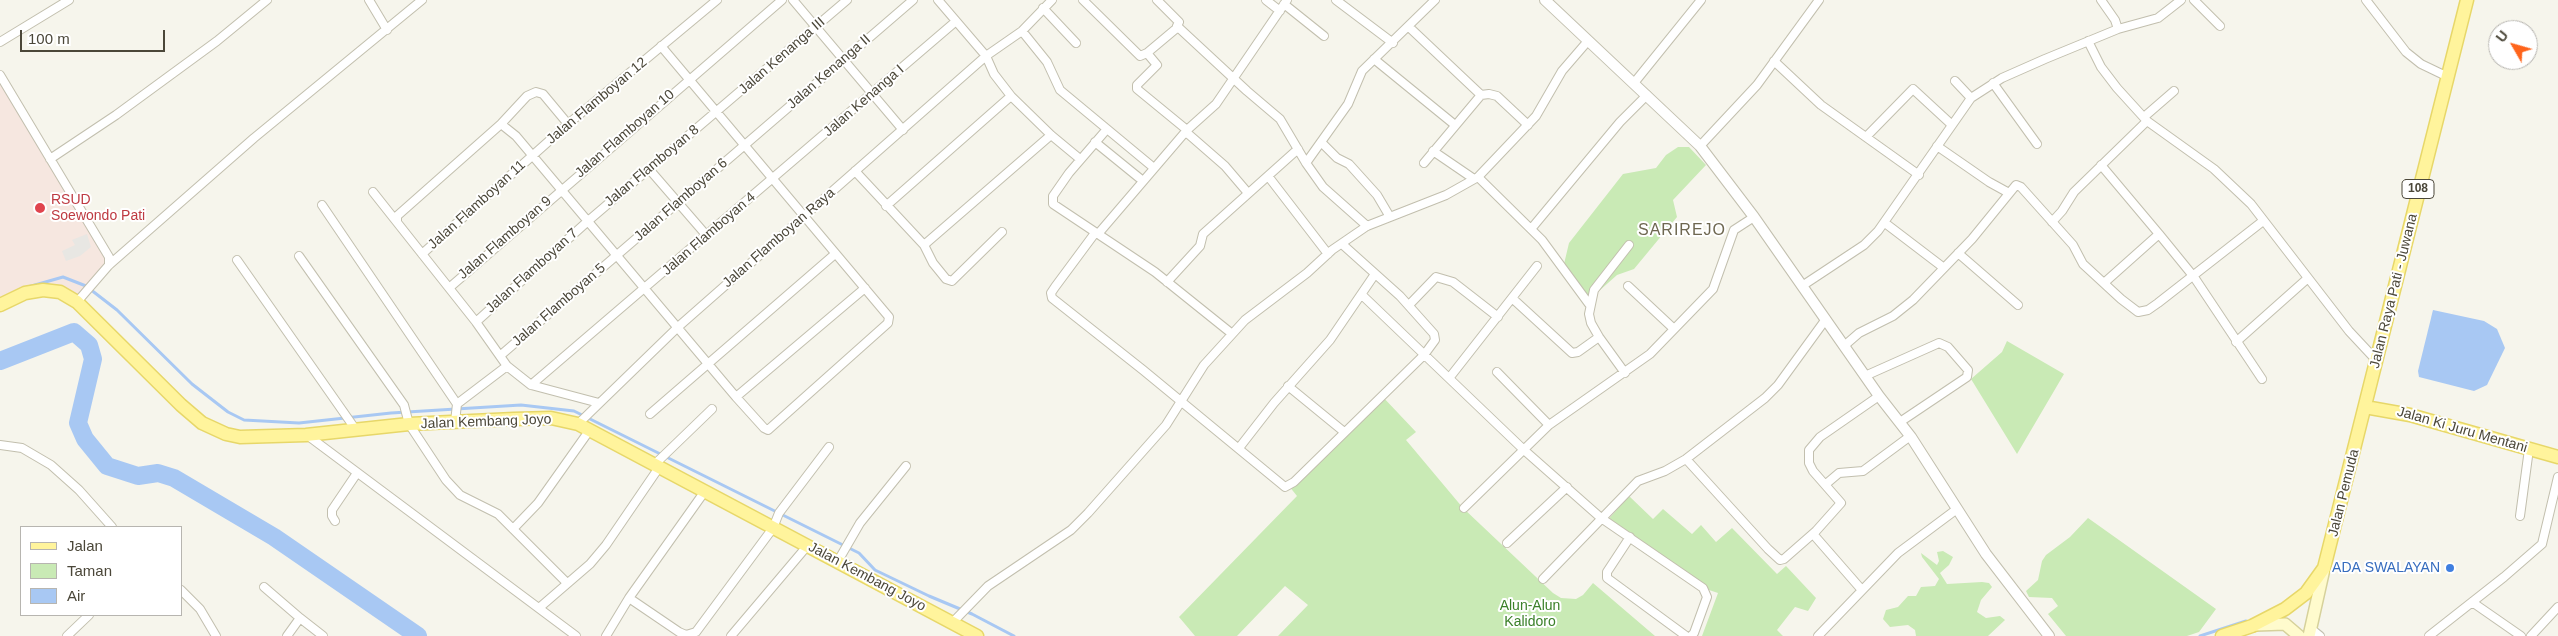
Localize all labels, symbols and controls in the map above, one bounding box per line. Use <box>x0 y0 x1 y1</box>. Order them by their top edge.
street label: Jalan Kenanga III <box>735 14 829 98</box>
scale bar <box>22 20 168 52</box>
north arrow <box>2488 20 2538 70</box>
text: U <box>2493 27 2511 45</box>
text: 100 m <box>28 30 70 47</box>
street label: Jalan Kenanga II <box>784 31 874 113</box>
street label: Jalan Flamboyan 12 <box>543 54 651 148</box>
street label: Jalan Kenanga I <box>820 61 908 141</box>
street label: Jalan Flamboyan 10 <box>572 86 678 182</box>
street label: Jalan Flamboyan 8 <box>601 122 703 210</box>
street label: Jalan Flamboyan 6 <box>631 155 731 245</box>
street label: Jalan Flamboyan 11 <box>425 157 529 253</box>
road number: 108 <box>2402 180 2434 198</box>
street label: Jalan Flamboyan Raya <box>719 185 839 291</box>
street label: Jalan Flamboyan 4 <box>659 189 759 279</box>
place label: RSUD Soewondo Pati <box>51 192 145 224</box>
street label: Jalan Flamboyan 9 <box>455 193 555 283</box>
marker: RSUD Soewondo Pati <box>33 201 47 215</box>
street label: Jalan Raya Pati - Juwana <box>2367 212 2421 370</box>
district label: SARIREJO <box>1637 221 1727 241</box>
street label: Jalan Flamboyan 7 <box>482 225 582 317</box>
street label: Jalan Flamboyan 5 <box>509 260 609 350</box>
street label: Jalan Ki Juru Mentani <box>2395 403 2529 457</box>
street label: Jalan Kembang Joyo <box>420 411 552 433</box>
street label: Jalan Pemuda <box>2325 448 2363 538</box>
legend <box>20 526 182 616</box>
text: Jalan <box>67 537 103 554</box>
street label: Jalan Kembang Joyo <box>805 539 929 615</box>
place label: ADA SWALAYAN <box>2332 560 2440 576</box>
text: Taman <box>67 562 112 579</box>
marker: ADA SWALAYAN <box>2444 562 2456 574</box>
text: Air <box>67 587 85 604</box>
park label: Alun-Alun Kalidoro <box>1500 598 1560 630</box>

